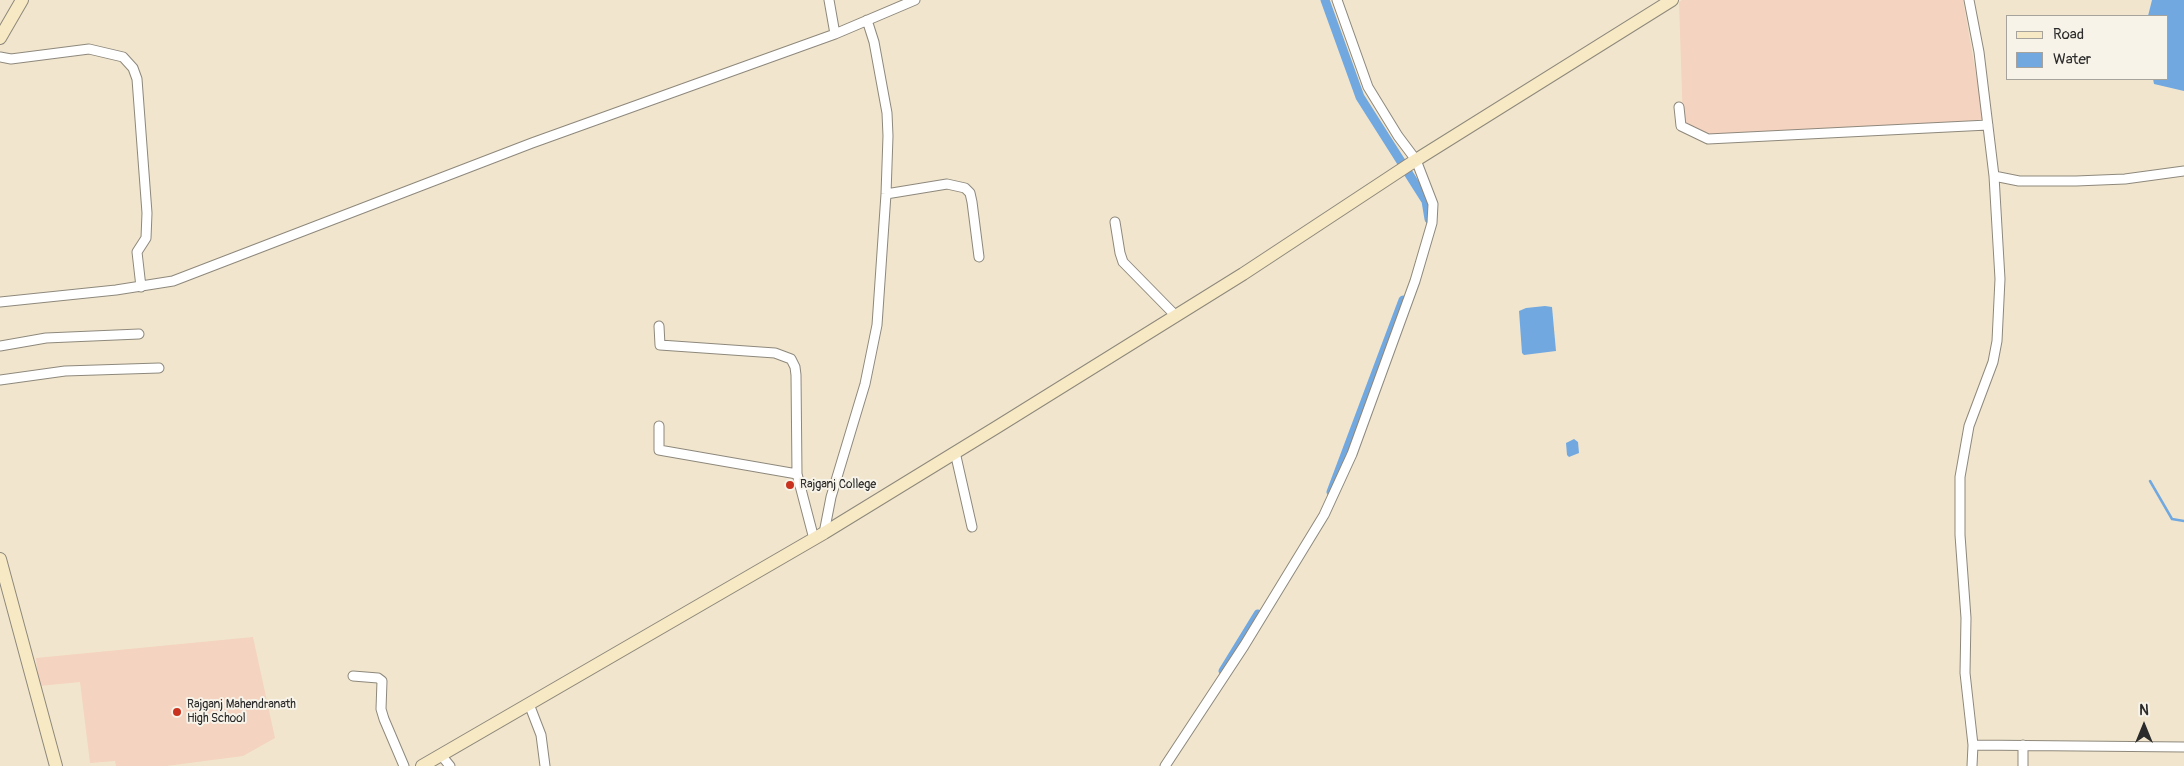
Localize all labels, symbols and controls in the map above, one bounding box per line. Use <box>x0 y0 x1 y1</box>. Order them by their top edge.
legend <box>2006 15 2169 80</box>
text: Road <box>2053 25 2084 44</box>
text: Water <box>2053 50 2091 69</box>
place label: Rajganj College <box>800 478 876 492</box>
marker: Rajganj College <box>784 479 796 491</box>
place label: Rajganj Mahendranath High School <box>187 698 296 726</box>
north arrow <box>2119 701 2169 751</box>
text: N <box>2139 702 2149 719</box>
marker: Rajganj Mahendranath High School <box>171 706 183 718</box>

